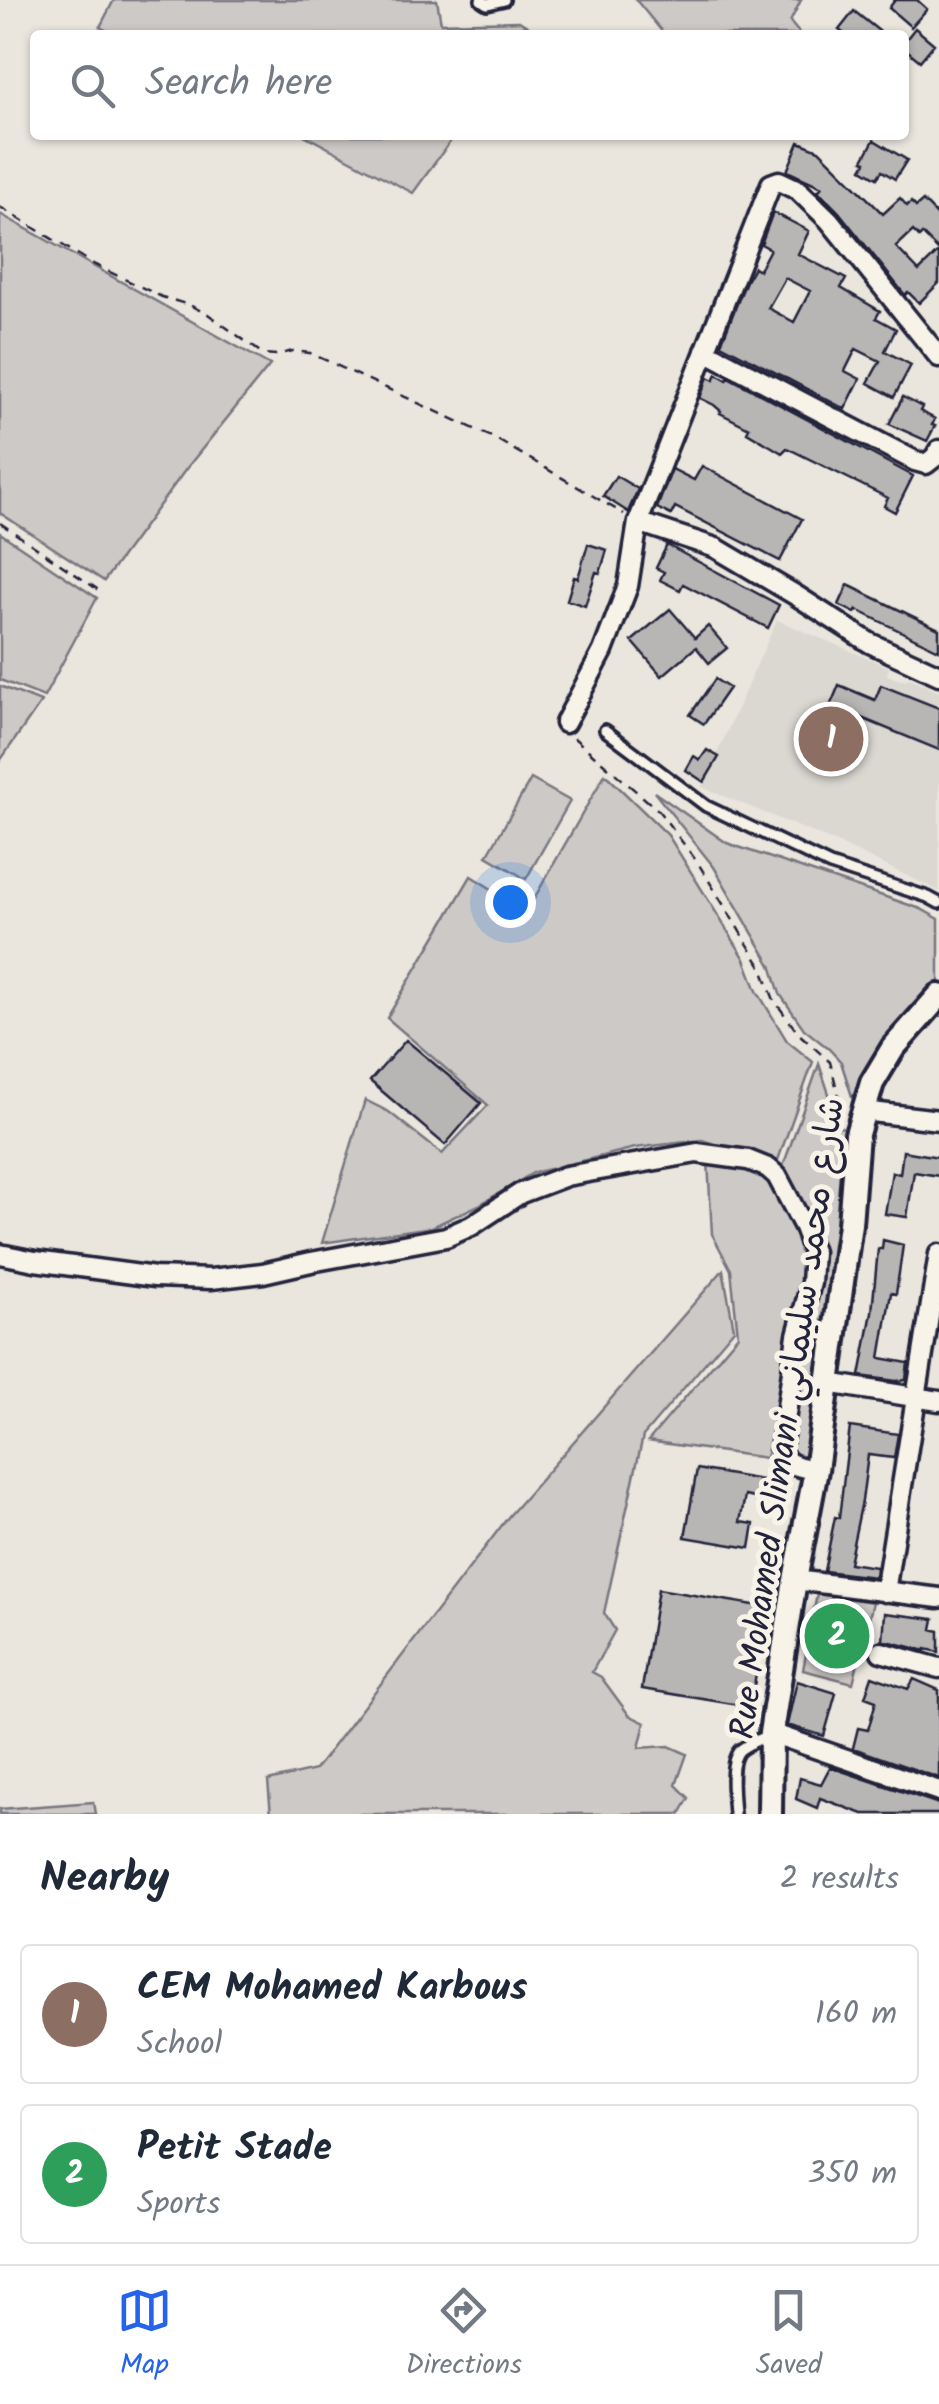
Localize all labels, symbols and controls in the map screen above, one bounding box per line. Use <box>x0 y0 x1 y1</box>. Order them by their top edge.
search box <box>30 30 909 140</box>
text: Search here <box>145 55 332 115</box>
icon: search <box>65 58 120 113</box>
pin: 1 <box>798 702 864 776</box>
your location <box>485 877 536 928</box>
street label: Rue Mohamed Slimani شارع محمد سليماني <box>716 1094 862 1743</box>
pin: 2 <box>804 1598 870 1674</box>
text: Nearby <box>40 1846 169 1913</box>
text: 2 results <box>780 1854 899 1905</box>
text: CEM Mohamed Karbous <box>137 1959 527 2019</box>
text: 1 <box>70 1989 79 2040</box>
text: 160 m <box>815 1989 897 2040</box>
text: School <box>137 2019 222 2070</box>
text: Petit Stade <box>137 2119 332 2179</box>
text: 2 <box>65 2149 84 2200</box>
text: 350 m <box>807 2149 897 2200</box>
text: Sports <box>137 2179 220 2230</box>
tab: Map <box>117 2283 172 2388</box>
tab: Directions <box>406 2283 522 2388</box>
tab: Saved <box>756 2283 822 2388</box>

